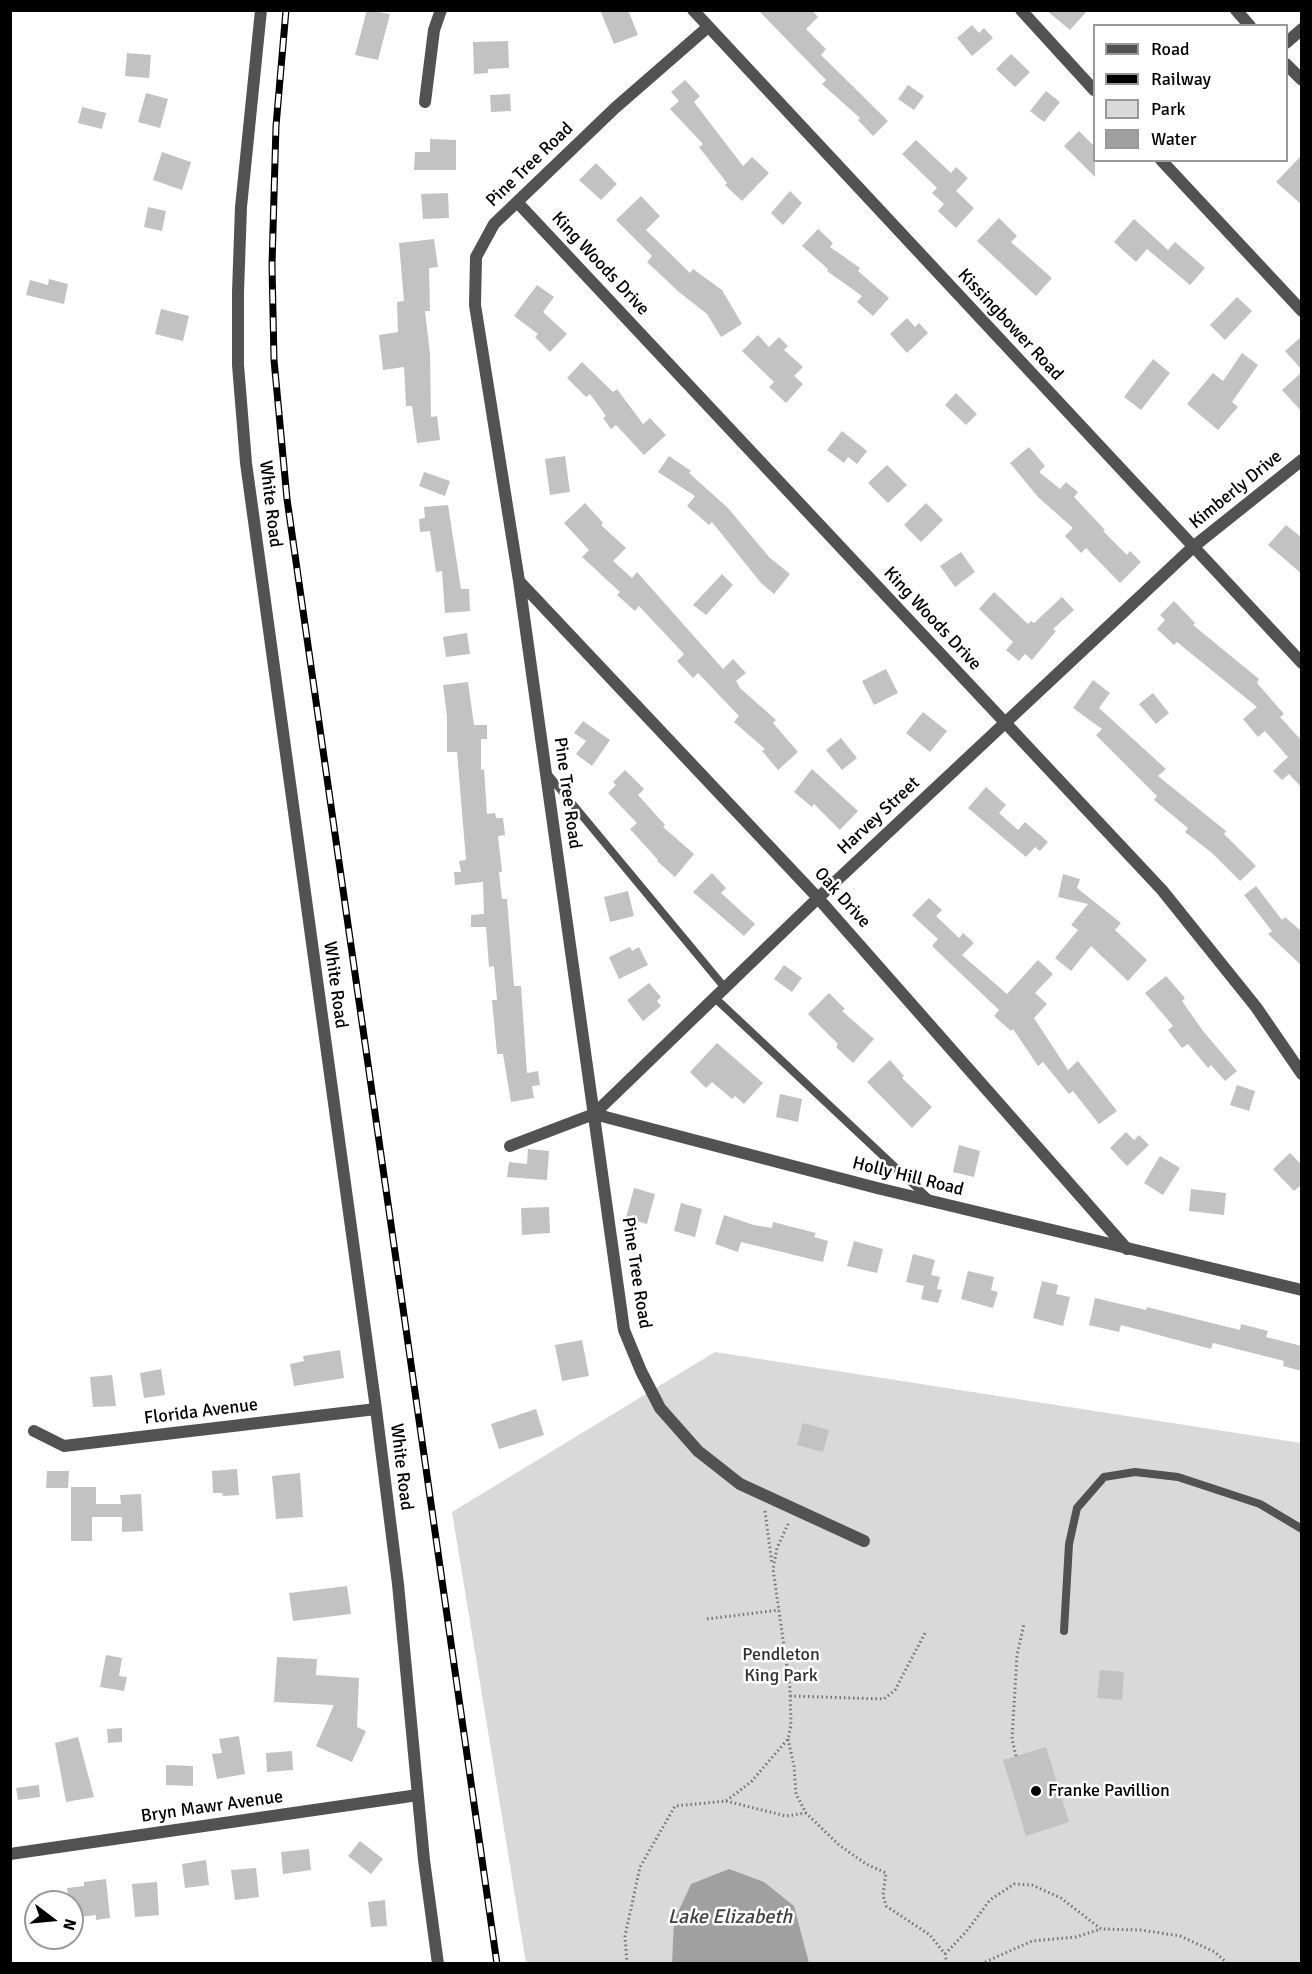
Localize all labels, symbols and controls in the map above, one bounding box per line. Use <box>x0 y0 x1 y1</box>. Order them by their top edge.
legend <box>1093 24 1288 162</box>
text: Road <box>1151 38 1190 60</box>
text: Railway <box>1151 68 1211 90</box>
text: Park <box>1151 98 1186 120</box>
street label: Pine Tree Road <box>482 118 578 212</box>
text: Water <box>1151 128 1196 150</box>
street label: King Woods Drive <box>546 208 654 320</box>
street label: Kissingbower Road <box>953 265 1067 385</box>
street label: Kimberly Drive <box>1185 446 1287 534</box>
street label: White Road <box>254 459 286 549</box>
street label: King Woods Drive <box>878 563 986 675</box>
street label: Pine Tree Road <box>548 736 586 850</box>
street label: Harvey Street <box>833 772 925 860</box>
street label: Oak Drive <box>809 863 875 933</box>
street label: White Road <box>318 940 352 1030</box>
street label: Holly Hill Road <box>850 1153 966 1201</box>
street label: Pine Tree Road <box>617 1216 655 1330</box>
street label: Florida Avenue <box>143 1394 259 1430</box>
street label: White Road <box>385 1422 417 1512</box>
park label: Pendleton King Park <box>742 1644 820 1686</box>
place label: Franke Pavillion <box>1048 1780 1170 1802</box>
marker: Franke Pavillion <box>1029 1784 1043 1798</box>
street label: Bryn Mawr Avenue <box>140 1786 284 1828</box>
north arrow <box>24 1890 84 1950</box>
water label: Lake Elizabeth <box>668 1906 792 1930</box>
text: N <box>58 1916 81 1933</box>

